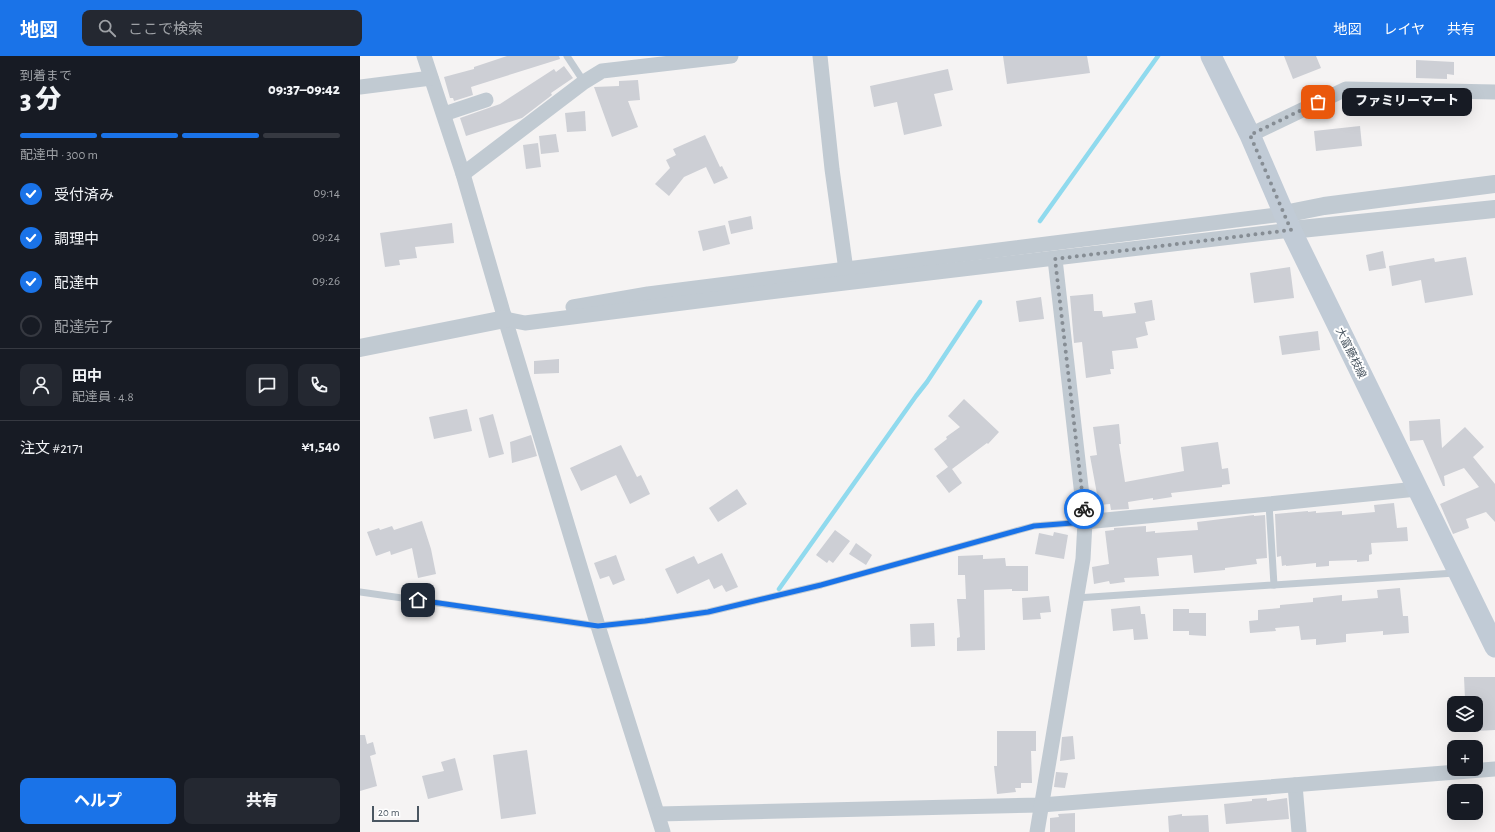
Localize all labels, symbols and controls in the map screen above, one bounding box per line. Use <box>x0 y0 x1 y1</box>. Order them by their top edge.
search box <box>82 10 362 46</box>
icon: search <box>96 17 118 39</box>
text: 地図 <box>20 21 58 40</box>
text: ここで検索 <box>128 22 203 37</box>
text: 地図 <box>1333 23 1361 37</box>
text: レイヤ <box>1383 23 1425 37</box>
text: 共有 <box>1447 23 1475 37</box>
text: 到着まで <box>20 70 72 83</box>
text: 09:37–09:42 <box>268 82 340 97</box>
pin <box>1301 85 1335 119</box>
text: 3 分 <box>20 87 61 113</box>
callout: ファミリーマート <box>1342 88 1472 116</box>
icon: bag <box>1307 91 1329 113</box>
text: ファミリーマート <box>1355 95 1459 108</box>
text: 配達中 · 300 m <box>20 149 98 162</box>
icon: check <box>20 183 42 205</box>
text: 09:14 <box>313 187 340 200</box>
text: 受付済み <box>54 188 114 203</box>
icon: check <box>20 227 42 249</box>
text: 09:24 <box>312 231 340 244</box>
text: 調理中 <box>54 232 99 247</box>
icon: check <box>20 271 42 293</box>
text: 09:26 <box>312 275 340 288</box>
text: 配達中 <box>54 276 99 291</box>
text: 配達完了 <box>54 320 114 335</box>
street label: 大富藤枝線 <box>1334 325 1369 380</box>
button: person <box>20 364 62 406</box>
button: chat <box>246 364 288 406</box>
button: phone <box>298 364 340 406</box>
text: 田中 <box>72 369 102 384</box>
text: 配達員 · 4.8 <box>72 391 134 404</box>
text: ¥1,540 <box>301 439 340 454</box>
text: 注文 #2171 <box>20 441 84 456</box>
courier <box>1064 489 1104 529</box>
icon: bike <box>1073 498 1095 520</box>
pin <box>401 583 435 617</box>
icon: home <box>407 589 429 611</box>
map controls <box>1447 696 1483 820</box>
button: layers <box>1447 696 1483 732</box>
button: + <box>1447 740 1483 776</box>
button: ヘルプ <box>20 778 176 824</box>
button: 共有 <box>184 778 340 824</box>
button: − <box>1447 784 1483 820</box>
scale bar <box>372 804 419 823</box>
text: 20 m <box>378 807 399 818</box>

